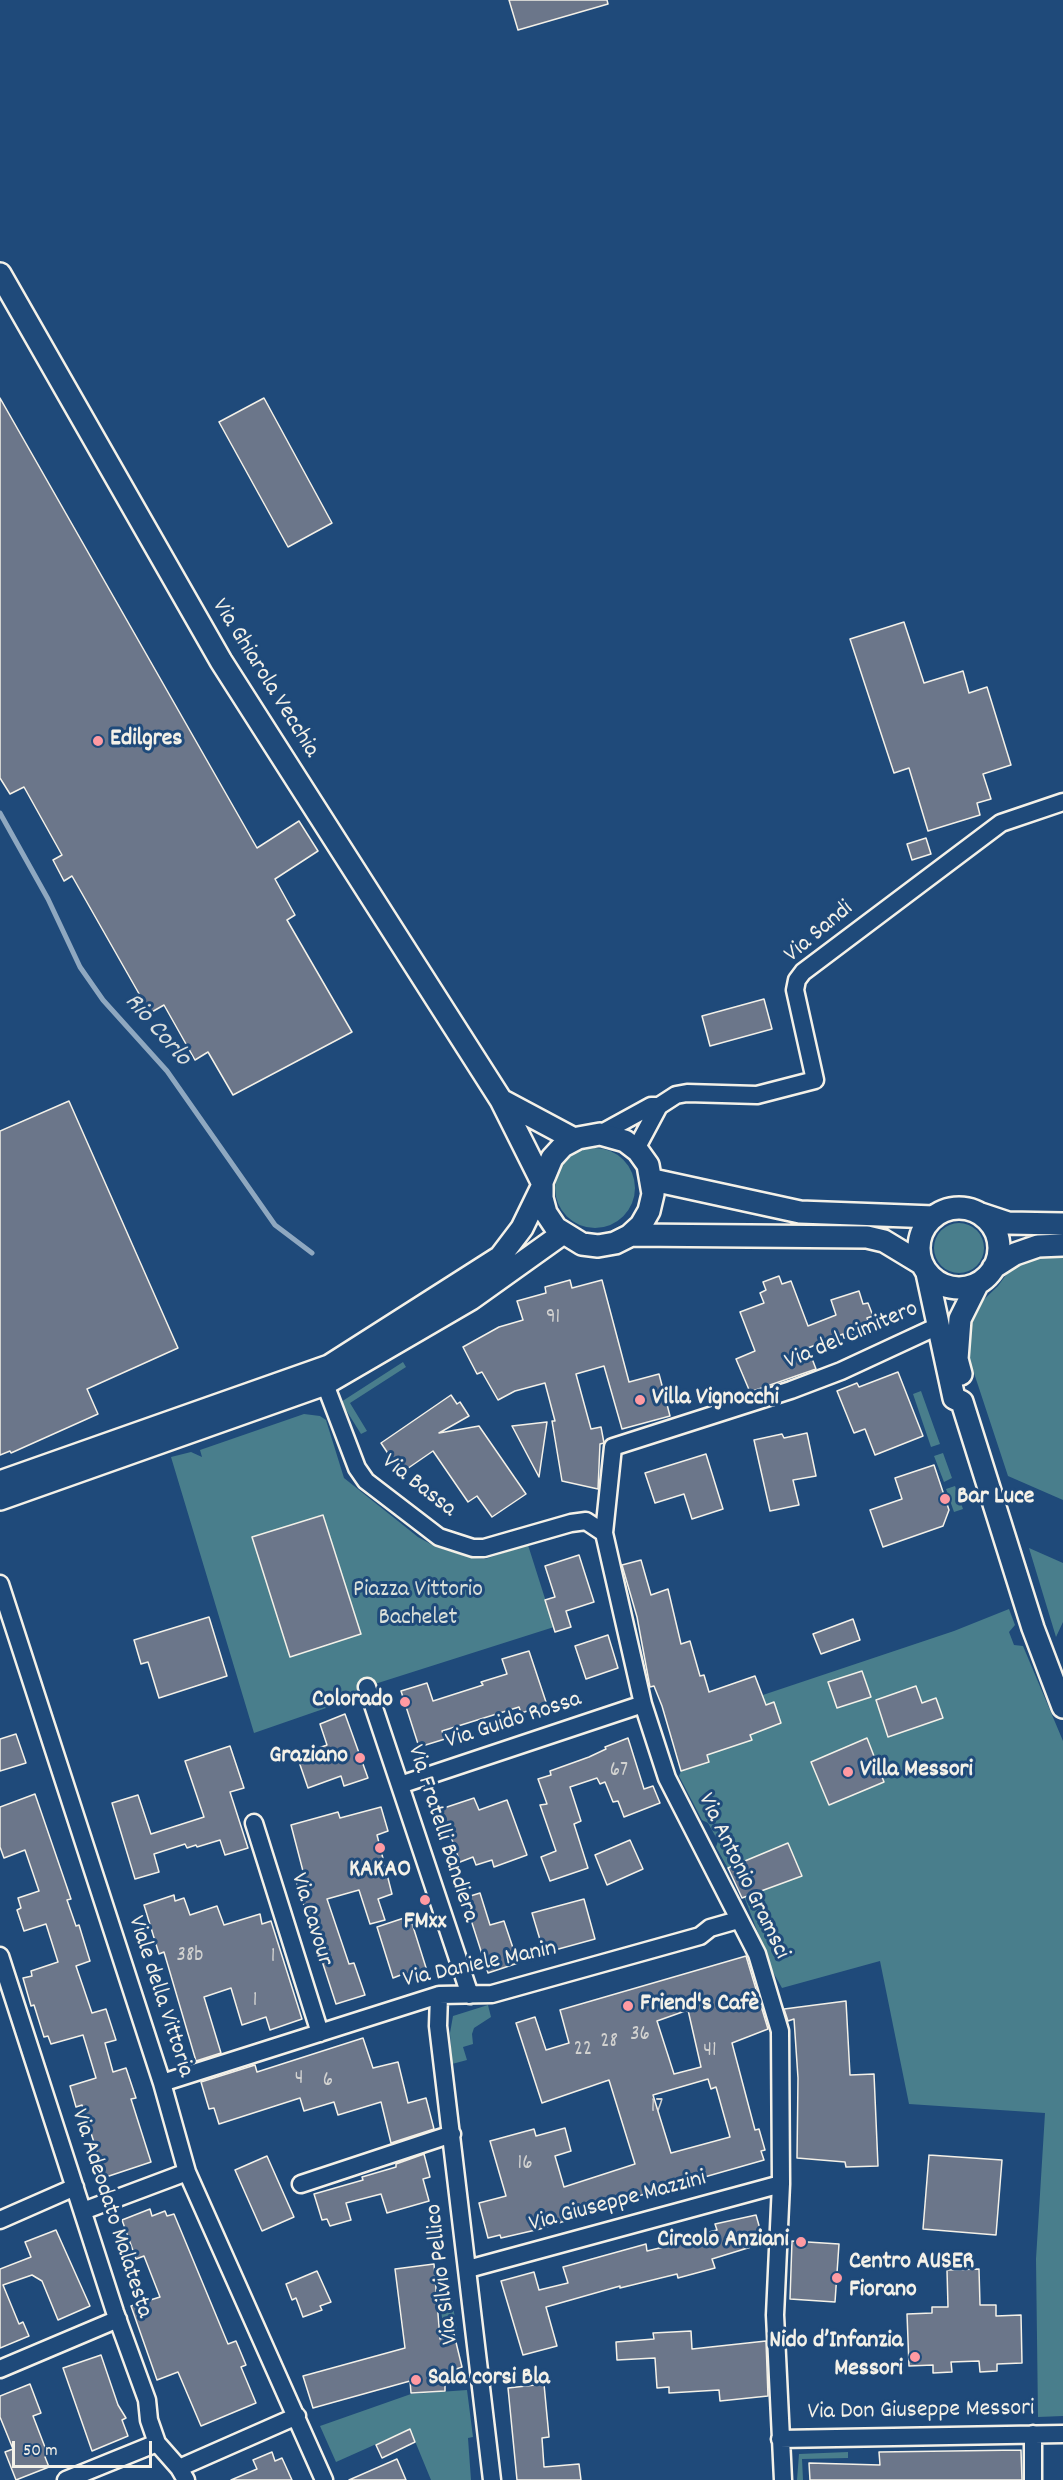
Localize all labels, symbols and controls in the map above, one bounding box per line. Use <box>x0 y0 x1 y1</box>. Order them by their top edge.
street label: Via Ghiarola Vecchia <box>204 594 324 764</box>
place label: Edilgres <box>110 727 182 755</box>
marker: Edilgres <box>91 734 105 748</box>
street label: Via Sandi <box>780 896 860 970</box>
water label: Rio Corlo <box>116 988 196 1074</box>
street label: Via del Cimitero <box>781 1296 923 1378</box>
house number: 91 <box>546 1306 560 1332</box>
place label: Villa Vignocchi <box>652 1386 779 1414</box>
marker: Villa Vignocchi <box>633 1393 647 1407</box>
street label: Via Bassa <box>375 1449 461 1525</box>
place label: Bar Luce <box>957 1485 1034 1513</box>
marker: Bar Luce <box>938 1492 952 1506</box>
park label: Piazza Vittorio Bachelet <box>353 1578 483 1634</box>
street label: Via Guido Rossa <box>443 1687 585 1757</box>
place label: Colorado <box>312 1688 393 1716</box>
marker: Colorado <box>398 1695 412 1709</box>
street label: Via Fratelli Bandiera <box>399 1742 483 1926</box>
place label: Graziano <box>269 1744 348 1772</box>
marker: Graziano <box>353 1751 367 1765</box>
place label: Villa Messori <box>860 1758 973 1786</box>
house number: 67 <box>610 1759 628 1785</box>
marker: Villa Messori <box>841 1765 855 1779</box>
street label: Via Antonio Gramsci <box>689 1789 795 1965</box>
marker: KAKAO <box>373 1841 387 1855</box>
place label: KAKAO <box>349 1858 411 1886</box>
street label: Via Cavour <box>282 1870 338 1970</box>
marker: FMxx <box>418 1893 432 1907</box>
place label: FMxx <box>404 1910 446 1938</box>
street label: Viale della Vittoria <box>119 1913 199 2081</box>
street label: Via Daniele Manin <box>401 1936 559 1996</box>
house number: 38b <box>177 1944 203 1970</box>
house number: 1 <box>271 1945 275 1971</box>
house number: 1 <box>253 1989 257 2015</box>
place label: Friend's Cafè <box>640 1992 759 2020</box>
marker: Friend's Cafè <box>621 1999 635 2013</box>
house number: 36 <box>630 2023 650 2049</box>
house number: 28 <box>600 2030 618 2056</box>
house number: 22 <box>574 2038 592 2064</box>
house number: 41 <box>703 2039 717 2065</box>
house number: 4 <box>295 2067 303 2093</box>
house number: 6 <box>323 2069 333 2095</box>
house number: 17 <box>651 2095 663 2121</box>
street label: Via Adeodato Malatesta <box>63 2106 157 2322</box>
house number: 16 <box>518 2152 532 2178</box>
street label: Via Giuseppe Mazzini <box>526 2166 710 2240</box>
street label: Via Silvio Pellico <box>421 2202 467 2346</box>
place label: Circolo Anziani <box>657 2228 789 2256</box>
marker: Circolo Anziani <box>794 2235 808 2249</box>
place label: Centro AUSER Fiorano <box>849 2250 974 2306</box>
marker: Centro AUSER Fiorano <box>830 2271 844 2285</box>
place label: Nido d’Infanzia Messori <box>769 2329 903 2385</box>
marker: Nido d’Infanzia Messori <box>908 2350 922 2364</box>
place label: Sala corsi Bla <box>428 2366 550 2394</box>
marker: Sala corsi Bla <box>409 2373 423 2387</box>
street label: Via Don Giuseppe Messori <box>807 2396 1035 2428</box>
scale bar <box>15 2429 154 2467</box>
text: 50 m <box>23 2439 58 2464</box>

